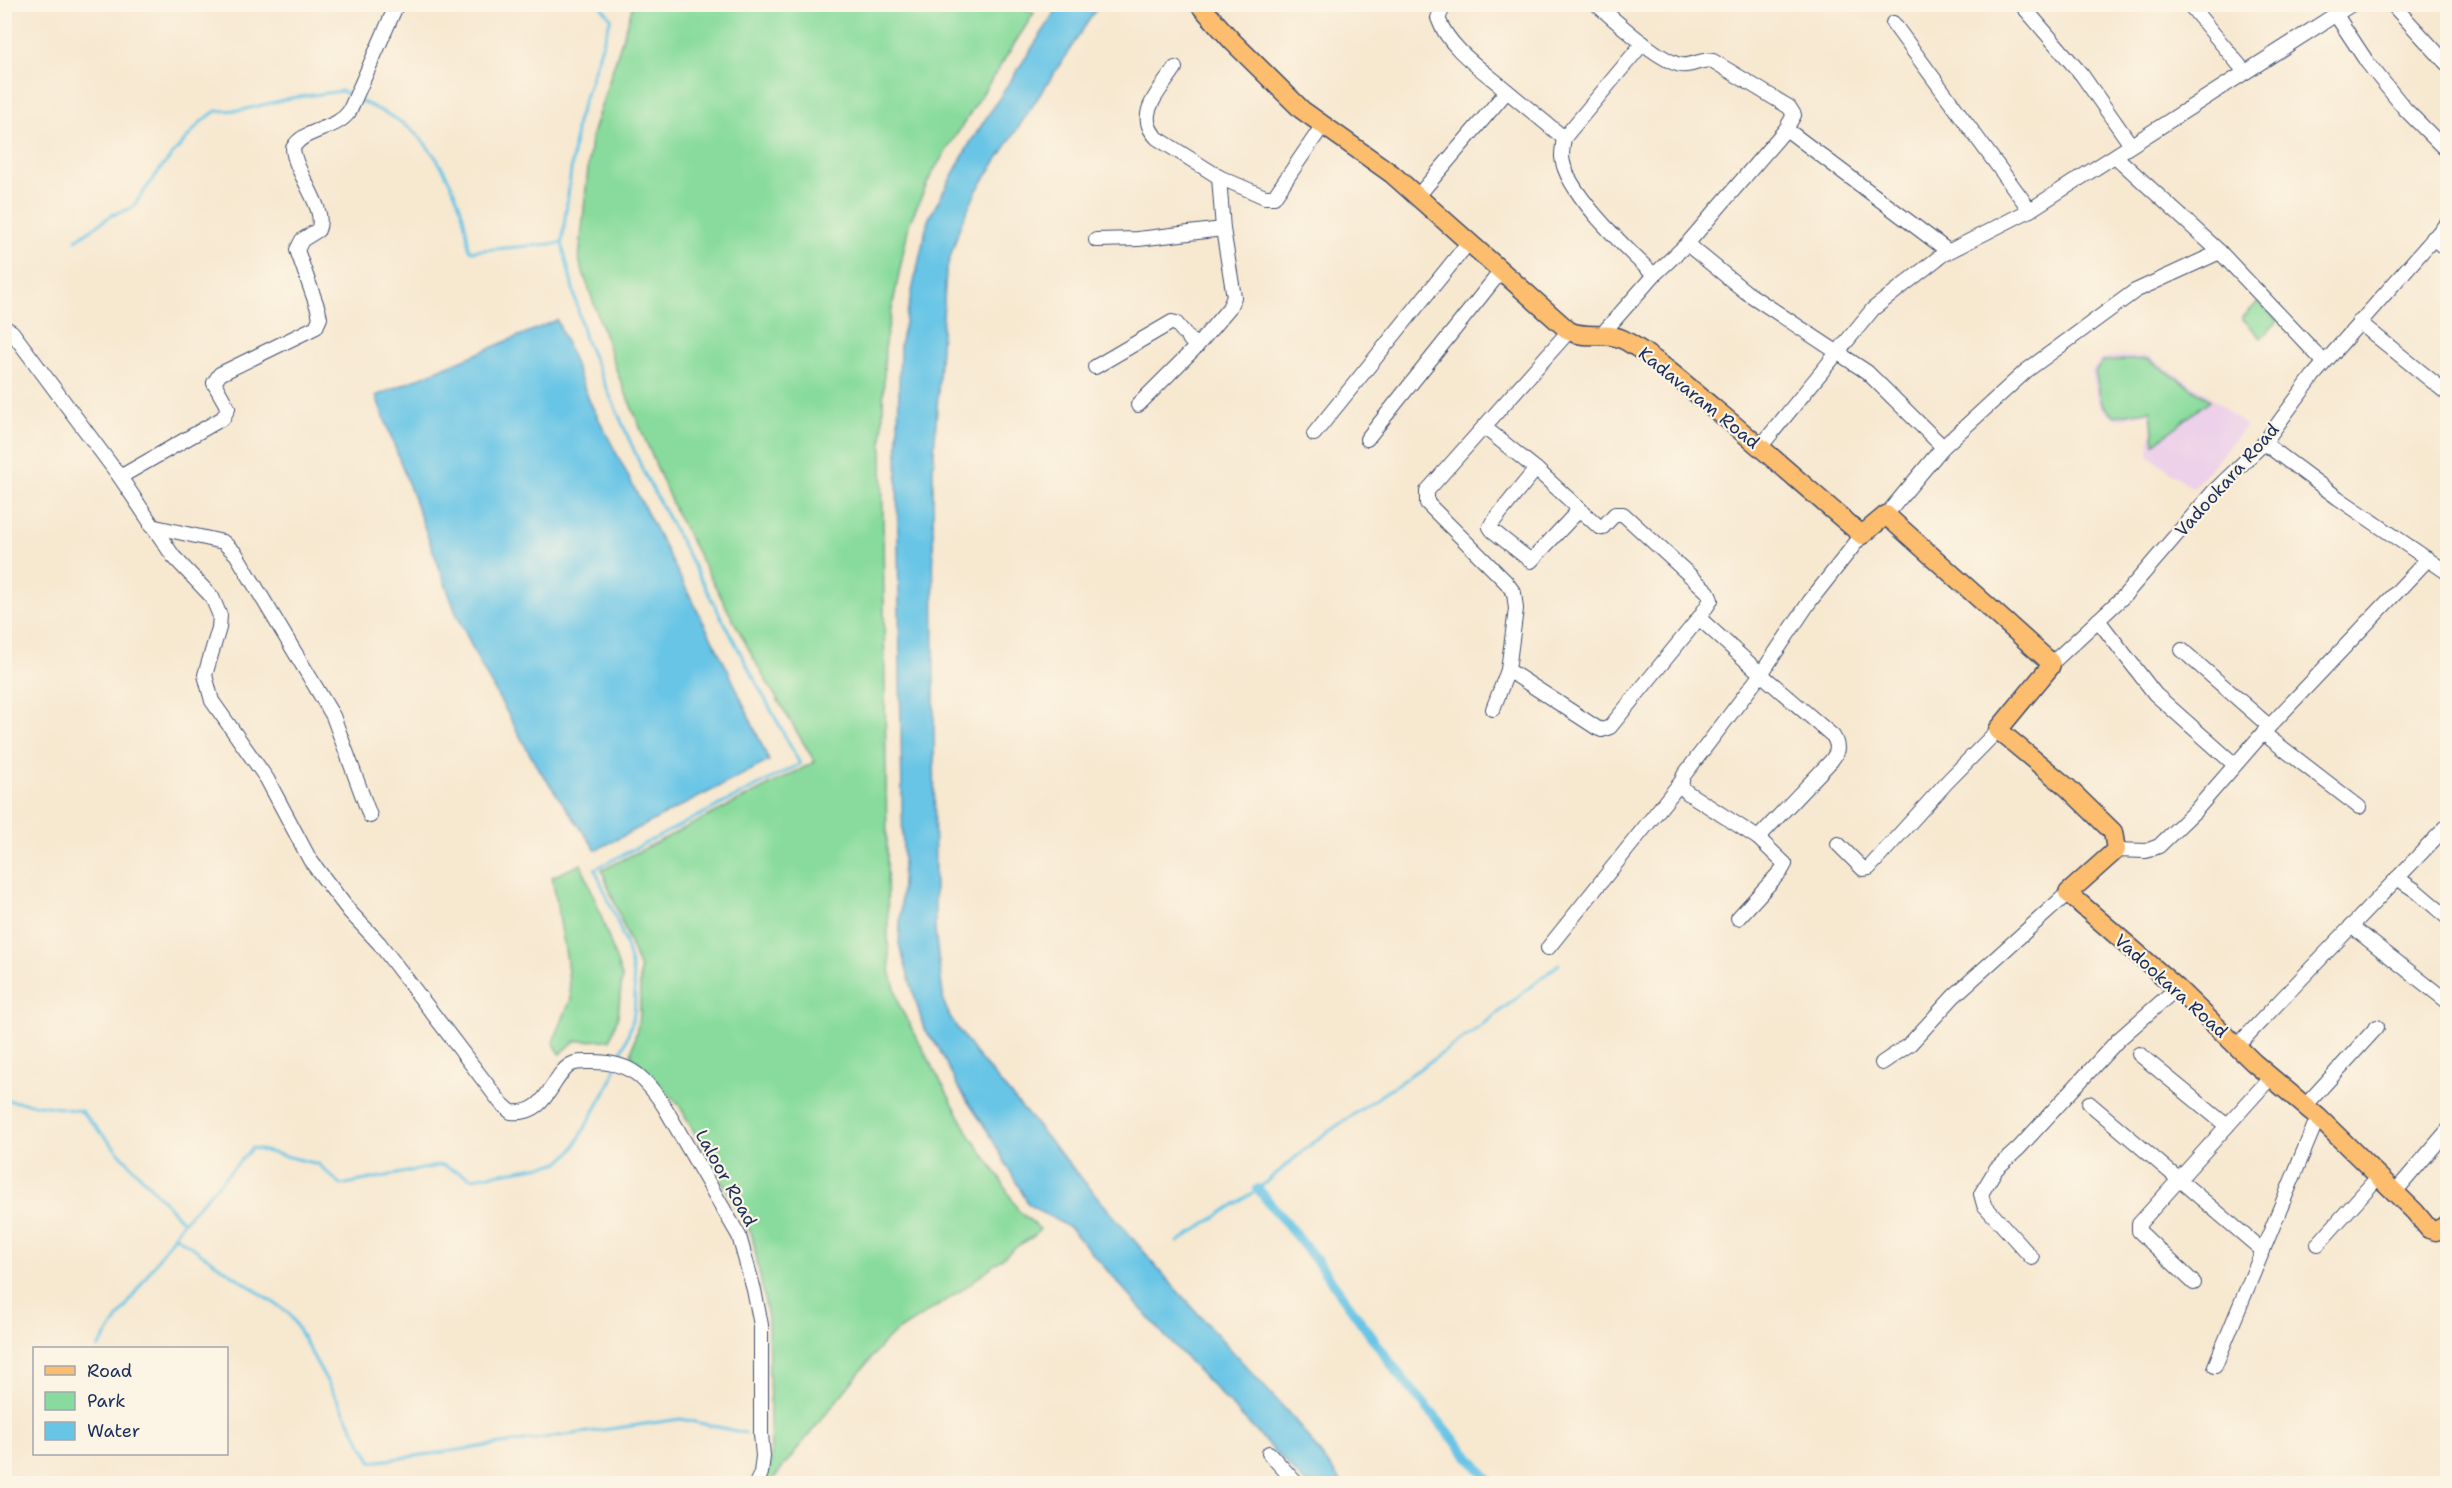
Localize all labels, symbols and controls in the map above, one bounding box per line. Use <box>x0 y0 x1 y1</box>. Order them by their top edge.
street label: Kadavaram Road <box>1633 342 1765 454</box>
street label: Vadookara Road <box>2170 418 2284 542</box>
street label: Vadookara Road <box>2109 929 2233 1043</box>
street label: Laloor Road <box>689 1125 763 1231</box>
legend <box>33 1347 228 1455</box>
text: Road <box>87 1359 132 1383</box>
text: Park <box>87 1389 126 1413</box>
text: Water <box>87 1419 140 1443</box>

